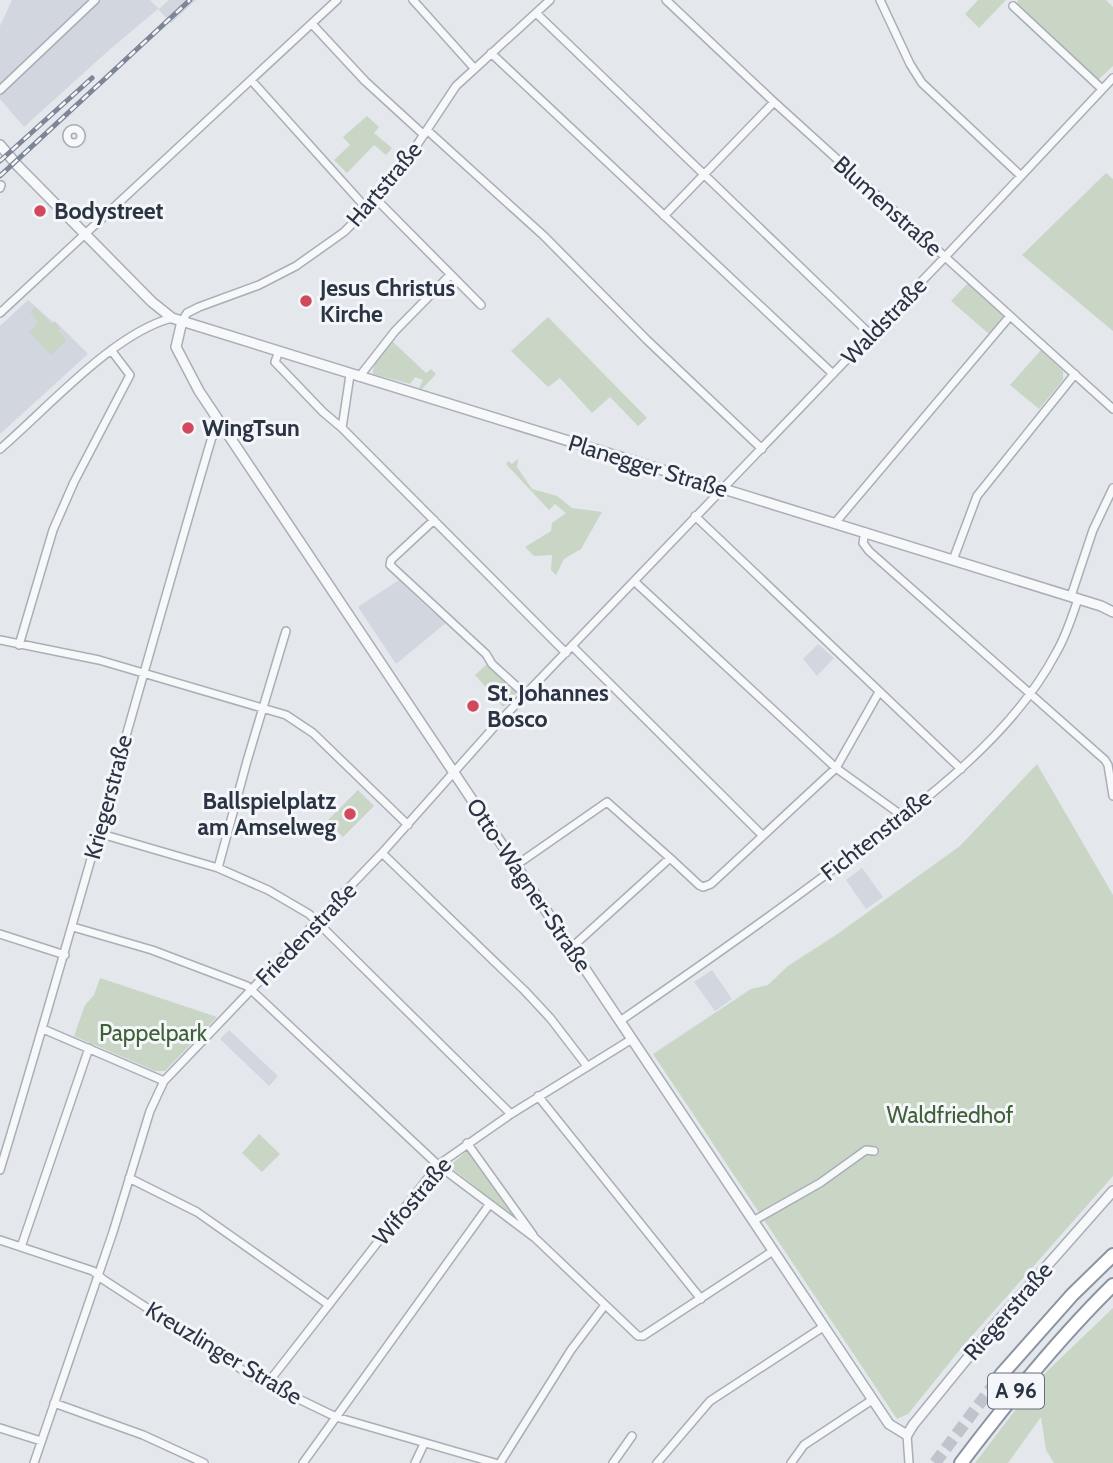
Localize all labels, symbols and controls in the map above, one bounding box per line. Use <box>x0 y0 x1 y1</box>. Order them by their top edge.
street label: Hartstraße <box>340 136 428 232</box>
street label: Blumenstraße <box>828 150 948 262</box>
place label: Bodystreet <box>54 197 164 225</box>
marker: Bodystreet <box>32 203 48 219</box>
street label: Waldstraße <box>836 271 933 370</box>
place label: Jesus Christus Kirche <box>319 274 455 328</box>
marker: Jesus Christus Kirche <box>298 293 314 309</box>
place label: WingTsun <box>202 414 300 442</box>
marker: WingTsun <box>180 420 196 436</box>
street label: Planegger Straße <box>565 428 731 504</box>
place label: St. Johannes Bosco <box>487 679 609 733</box>
marker: St. Johannes Bosco <box>465 698 481 714</box>
street label: Kriegerstraße <box>78 731 138 862</box>
street label: Fichtenstraße <box>815 783 937 887</box>
place label: Ballspielplatz am Amselweg <box>198 787 336 841</box>
street label: Otto-Wagner-Straße <box>461 793 598 977</box>
marker: Ballspielplatz am Amselweg <box>342 806 358 822</box>
street label: Friedenstraße <box>250 876 362 991</box>
park label: Pappelpark <box>99 1019 208 1047</box>
park label: Waldfriedhof <box>887 1101 1014 1129</box>
street label: Wifostraße <box>367 1151 457 1251</box>
street label: Riegerstraße <box>958 1256 1058 1366</box>
street label: Kreuzlinger Straße <box>141 1295 307 1411</box>
road number: A 96 <box>988 1374 1044 1408</box>

